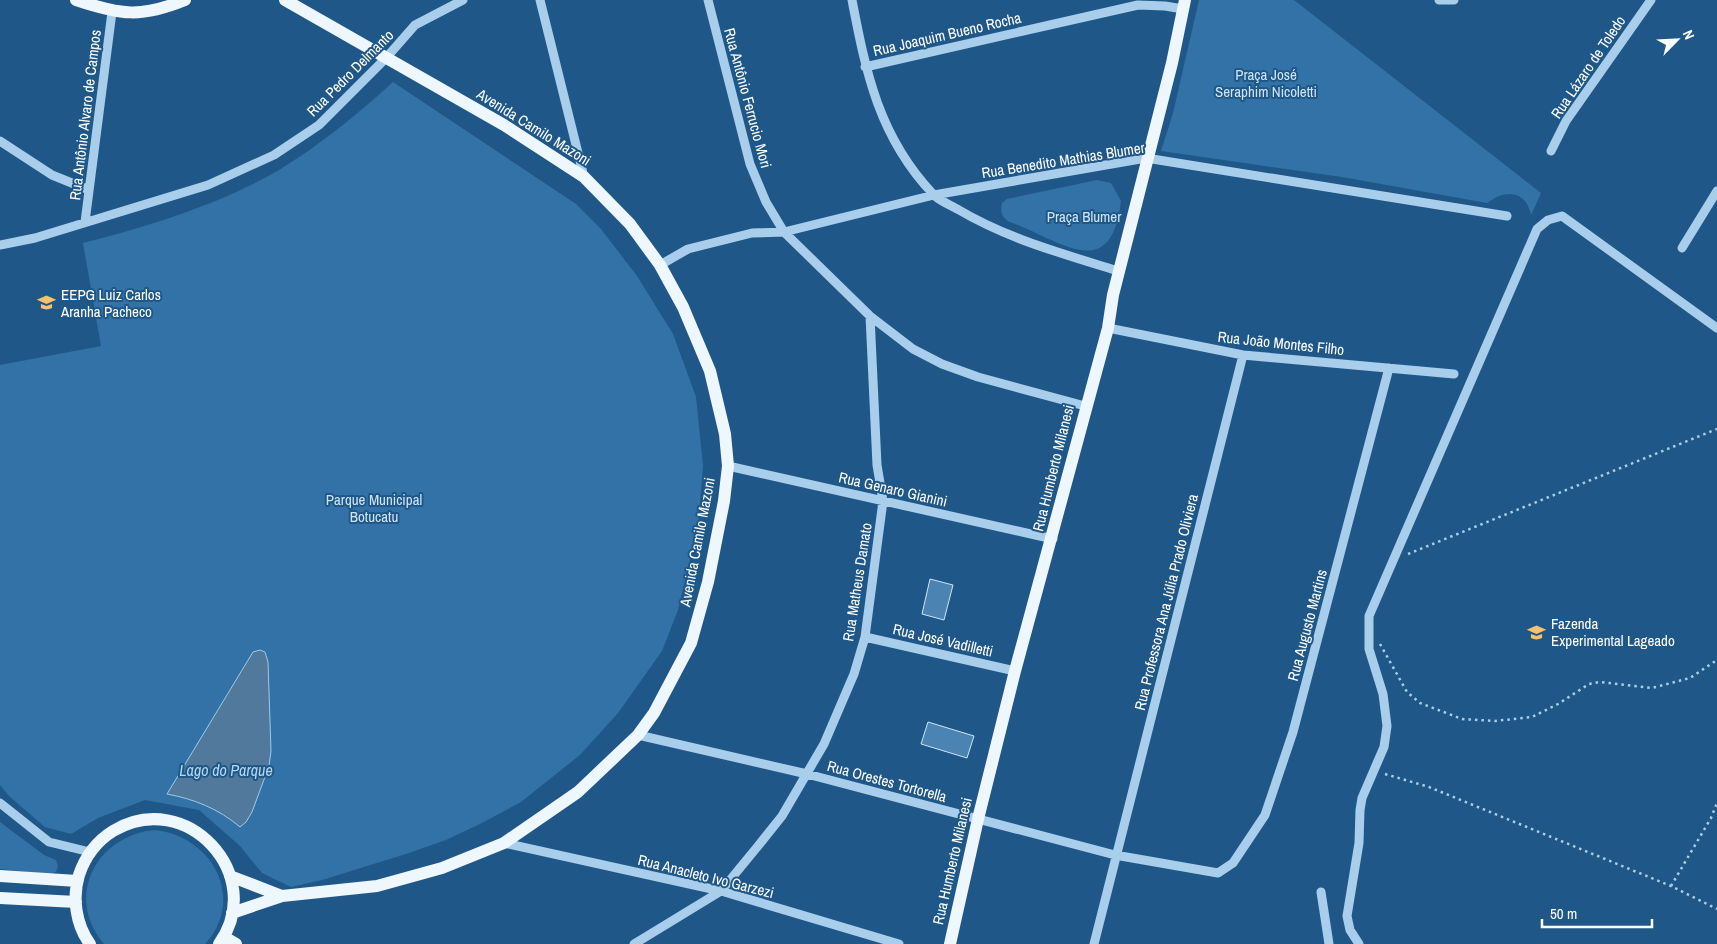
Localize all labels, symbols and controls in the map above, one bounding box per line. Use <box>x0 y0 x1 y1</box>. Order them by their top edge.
street label: Rua Joaquim Bueno Rocha <box>871 7 1023 61</box>
street label: Rua Lázaro de Toledo <box>1546 11 1630 123</box>
north arrow <box>1652 15 1702 65</box>
street label: Rua Pedro Delmanto <box>302 25 398 121</box>
street label: Rua Antônio Ferrucio Mori <box>719 26 777 170</box>
text: N <box>1679 27 1699 42</box>
street label: Rua Antônio Alvaro de Campos <box>64 29 106 201</box>
park label: Praça José Seraphim Nicoletti <box>1215 64 1317 102</box>
street label: Avenida Camilo Mazoni <box>472 83 595 171</box>
street label: Rua Benedito Mathias Blumer <box>980 137 1146 183</box>
park label: Praça Blumer <box>1047 206 1121 227</box>
place label: EEPG Luiz Carlos Aranha Pacheco <box>60 284 161 322</box>
school or university icon: EEPG Luiz Carlos Aranha Pacheco <box>37 293 57 313</box>
street label: Rua João Montes Filho <box>1217 326 1345 360</box>
street label: Rua Humberto Milanesi <box>1027 402 1079 534</box>
street label: Rua Genaro Gianini <box>837 466 949 512</box>
street label: Avenida Camilo Mazoni <box>674 476 720 609</box>
park label: Parque Municipal Botucatu <box>326 489 422 527</box>
street label: Rua Professora Ana Júlia Prado Oliviera <box>1129 492 1203 712</box>
street label: Rua Matheus Damato <box>837 521 877 643</box>
street label: Rua Augusto Martins <box>1282 567 1332 683</box>
place label: Fazenda Experimental Lageado <box>1551 613 1675 651</box>
street label: Rua José Vadilletti <box>891 618 995 662</box>
school or university icon: Fazenda Experimental Lageado <box>1527 622 1547 642</box>
street label: Rua Orestes Tortorella <box>825 755 949 807</box>
water label: Lago do Parque <box>179 759 273 781</box>
street label: Rua Humberto Milanesi <box>927 795 977 927</box>
street label: Rua Anacleto Ivo Garzezi <box>636 849 776 903</box>
scale bar <box>1542 896 1652 928</box>
text: 50 m <box>1550 903 1577 924</box>

